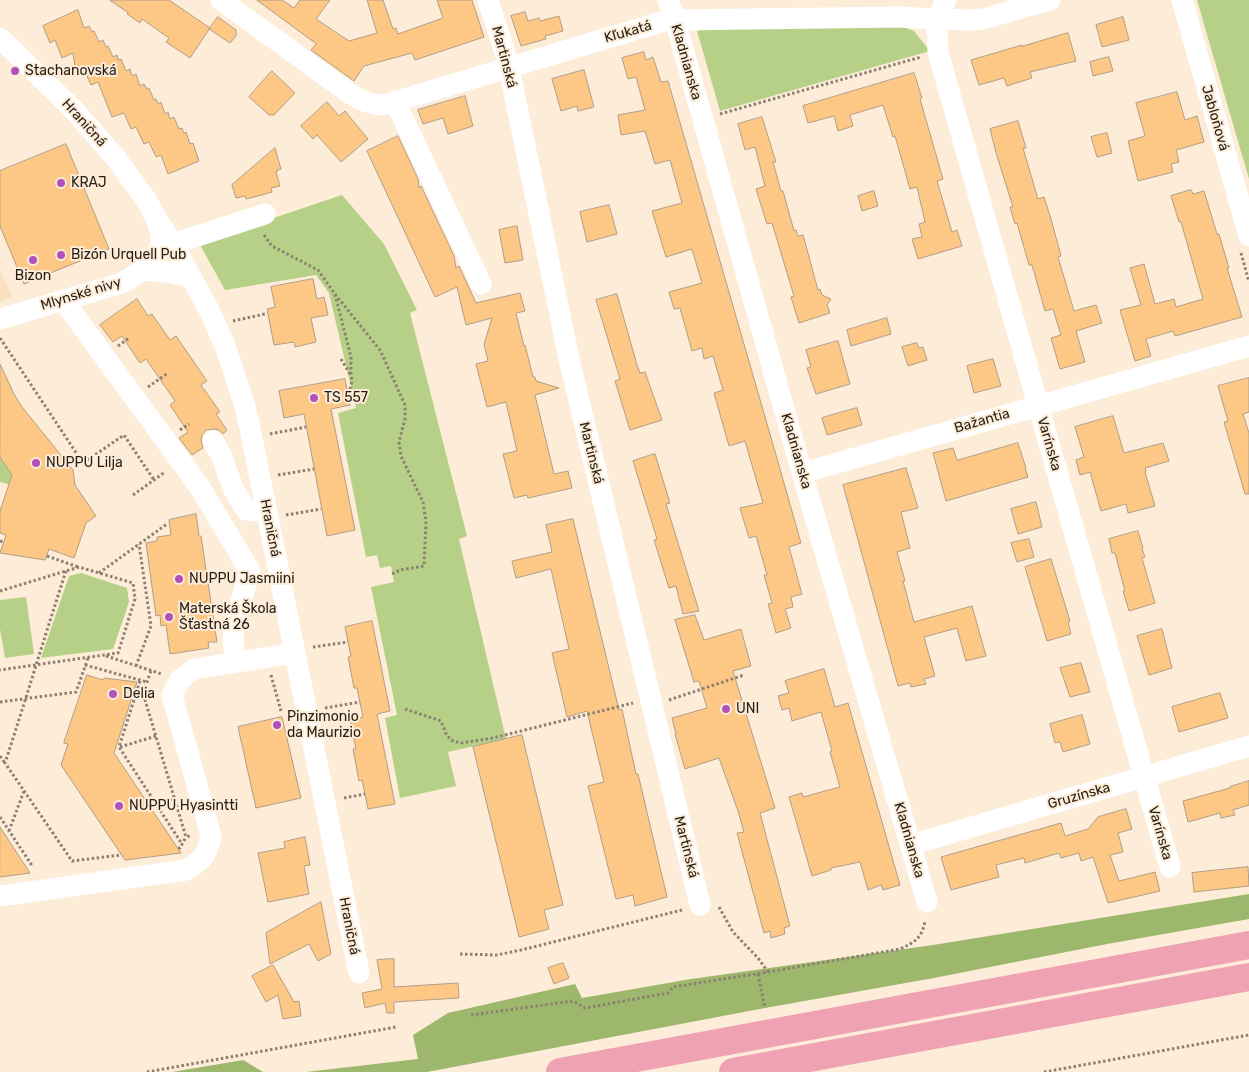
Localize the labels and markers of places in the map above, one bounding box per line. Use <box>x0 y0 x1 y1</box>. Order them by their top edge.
place label: Stachanovská <box>25 63 117 79</box>
marker: Stachanovská <box>9 65 21 77</box>
place label: KRAJ <box>71 175 107 191</box>
marker: KRAJ <box>55 177 67 189</box>
place label: Bizón Urquell Pub <box>71 247 186 263</box>
marker: Bizón Urquell Pub <box>55 249 67 261</box>
marker: Bizon <box>27 254 39 266</box>
place label: Bizon <box>15 268 51 284</box>
place label: TS 557 <box>324 390 368 406</box>
marker: TS 557 <box>308 392 320 404</box>
place label: NUPPU Lilja <box>46 455 123 471</box>
marker: NUPPU Lilja <box>30 457 42 469</box>
place label: NUPPU Jasmiini <box>189 571 295 587</box>
marker: NUPPU Jasmiini <box>173 573 185 585</box>
place label: Materská Škola Šťastná 26 <box>179 601 277 634</box>
marker: Materská Škola Šťastná 26 <box>163 611 175 623</box>
place label: Delia <box>123 686 155 702</box>
marker: Delia <box>107 688 119 700</box>
place label: UNI <box>736 701 759 717</box>
marker: UNI <box>720 703 732 715</box>
place label: Pinzimonio da Maurizio <box>287 709 361 742</box>
marker: Pinzimonio da Maurizio <box>271 719 283 731</box>
place label: NUPPU Hyasintti <box>129 798 238 814</box>
marker: NUPPU Hyasintti <box>113 800 125 812</box>

